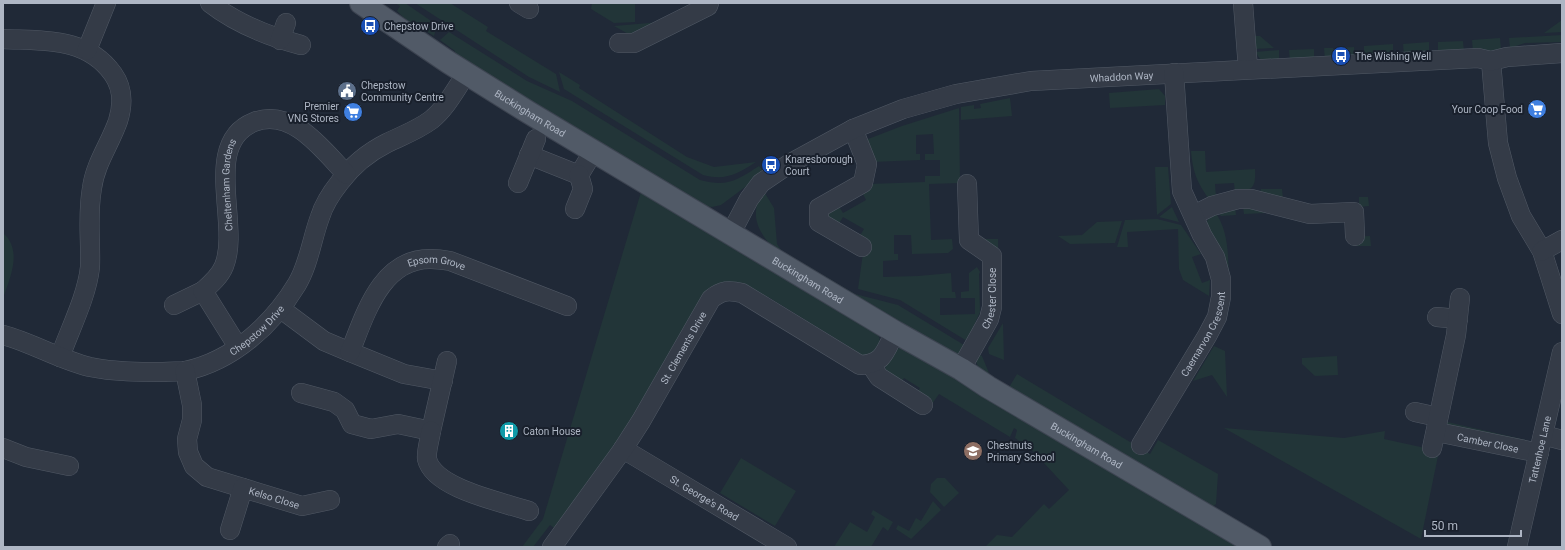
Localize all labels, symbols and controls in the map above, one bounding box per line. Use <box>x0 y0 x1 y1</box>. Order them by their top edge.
bus stop icon: Chepstow Drive <box>359 15 381 37</box>
place label: Chepstow Drive <box>384 21 453 32</box>
bus stop icon: The Wishing Well <box>1330 45 1352 67</box>
place label: The Wishing Well <box>1355 51 1431 62</box>
street label: Whaddon Way <box>1090 70 1154 84</box>
public building icon: Chepstow Community Centre <box>336 80 358 102</box>
place label: Chepstow Community Centre <box>361 80 444 103</box>
street label: Buckingham Road <box>493 88 567 139</box>
supermarket icon: Your Coop Food <box>1526 98 1548 120</box>
place label: Premier VNG Stores <box>288 101 340 124</box>
supermarket icon: Premier VNG Stores <box>342 101 364 123</box>
place label: Your Coop Food <box>1452 104 1523 115</box>
street label: Cheltenham Gardens <box>220 137 239 231</box>
bus stop icon: Knaresborough Court <box>760 154 782 176</box>
place label: Knaresborough Court <box>785 154 853 177</box>
street label: Epsom Grove <box>406 254 467 272</box>
street label: Buckingham Road <box>770 255 845 306</box>
street label: Chester Close <box>980 268 998 331</box>
street label: Caernarvon Crescent <box>1179 292 1227 379</box>
street label: Chepstow Drive <box>228 303 286 358</box>
street label: St. Clements Drive <box>658 310 709 386</box>
street label: Tattenhoe Lane <box>1527 415 1553 485</box>
building icon: Caton House <box>498 420 520 442</box>
street label: Buckingham Road <box>1049 420 1124 471</box>
place label: Caton House <box>523 426 581 437</box>
street label: Camber Close <box>1456 431 1520 455</box>
school or university icon: Chestnuts Primary School <box>962 440 984 462</box>
place label: Chestnuts Primary School <box>987 440 1055 463</box>
street label: St. George's Road <box>668 473 741 523</box>
street label: Kelso Close <box>247 485 301 511</box>
scale bar <box>1425 512 1521 538</box>
text: 50 m <box>1431 519 1458 533</box>

